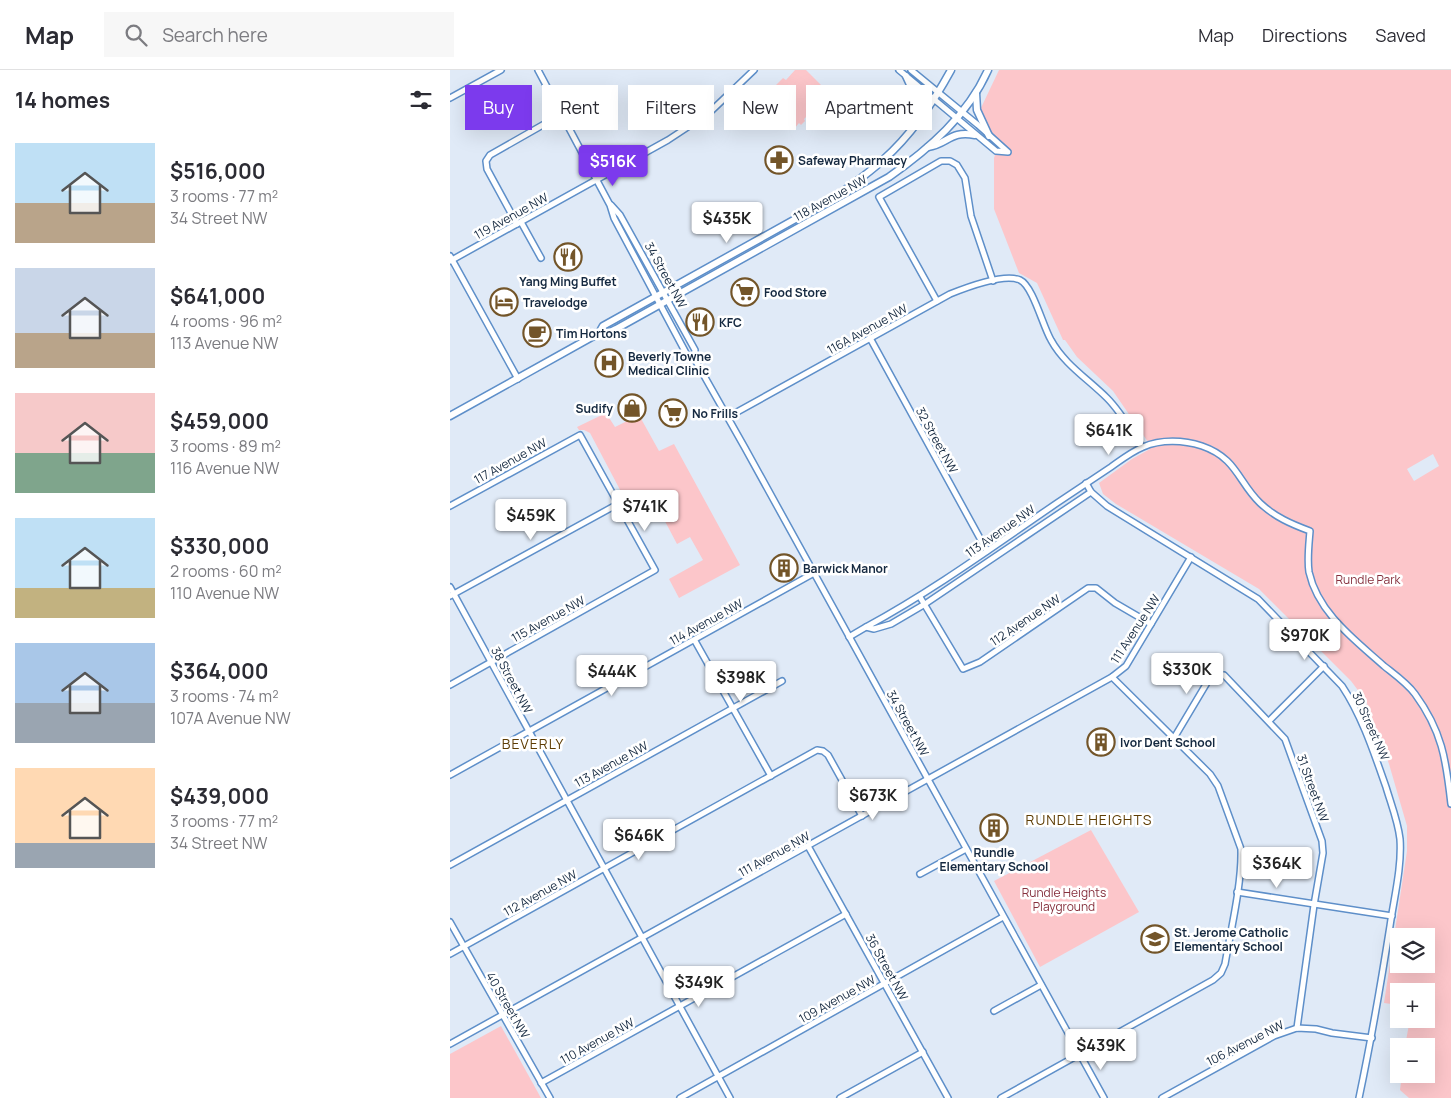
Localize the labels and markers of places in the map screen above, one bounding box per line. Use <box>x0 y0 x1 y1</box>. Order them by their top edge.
pin: $516K <box>578 144 648 187</box>
pharmacy icon: Safeway Pharmacy <box>764 145 794 175</box>
place label: Safeway Pharmacy <box>798 152 907 169</box>
pin: $435K <box>692 202 762 244</box>
restaurant icon: Yang Ming Buffet <box>553 242 583 272</box>
place label: Yang Ming Buffet <box>519 273 617 290</box>
supermarket icon: Food Store <box>730 277 760 307</box>
place label: Food Store <box>764 284 827 301</box>
hotel icon: Travelodge <box>489 287 519 317</box>
place label: Travelodge <box>523 294 587 311</box>
restaurant icon: KFC <box>685 307 715 337</box>
place label: KFC <box>719 314 742 331</box>
cafe icon: Tim Hortons <box>522 318 552 348</box>
place label: Tim Hortons <box>556 325 627 342</box>
hospital icon: Beverly Towne Medical Clinic <box>594 348 624 378</box>
place label: Beverly Towne Medical Clinic <box>628 348 711 379</box>
shop icon: Sudify <box>617 393 647 423</box>
supermarket icon: No Frills <box>658 398 688 428</box>
place label: Sudify <box>576 400 613 417</box>
place label: No Frills <box>692 405 739 422</box>
pin: $641K <box>1074 414 1144 456</box>
pin: $741K <box>610 490 680 532</box>
pin: $459K <box>496 498 566 541</box>
building icon: Barwick Manor <box>769 553 799 583</box>
place label: Barwick Manor <box>803 560 888 577</box>
pin: $970K <box>1270 618 1340 661</box>
pin: $330K <box>1152 652 1222 695</box>
pin: $444K <box>577 654 647 697</box>
pin: $398K <box>706 660 776 703</box>
building icon: Ivor Dent School <box>1086 727 1116 757</box>
place label: Ivor Dent School <box>1120 734 1215 751</box>
pin: $673K <box>838 778 908 821</box>
building icon: Rundle Elementary School <box>979 813 1009 843</box>
pin: $646K <box>604 818 674 861</box>
place label: Rundle Elementary School <box>940 844 1048 875</box>
pin: $364K <box>1242 846 1312 889</box>
school or university icon: St. Jerome Catholic Elementary School <box>1140 924 1170 954</box>
place label: St. Jerome Catholic Elementary School <box>1174 924 1288 955</box>
pin: $349K <box>664 966 734 1008</box>
pin: $439K <box>1066 1028 1136 1071</box>

